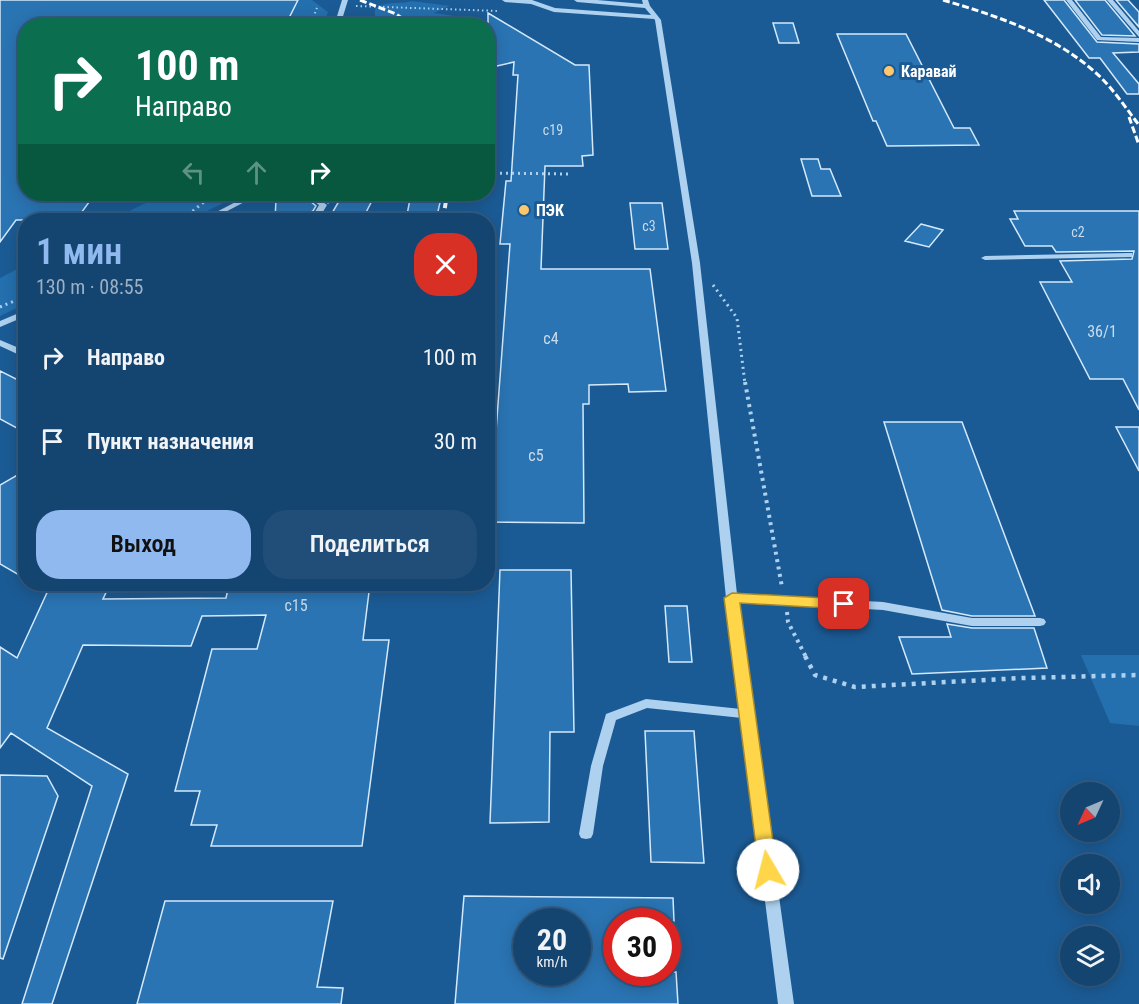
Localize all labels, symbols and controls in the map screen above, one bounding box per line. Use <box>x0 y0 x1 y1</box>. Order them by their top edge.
text: 100 m <box>135 41 240 90</box>
icon: right <box>36 42 114 120</box>
place label: Каравай <box>901 62 957 81</box>
marker: Каравай <box>882 64 896 78</box>
text: Направо <box>135 91 232 123</box>
house number: с19 <box>543 122 563 138</box>
icon: left <box>177 156 210 189</box>
icon: ahead <box>240 156 273 189</box>
icon: right <box>303 156 336 189</box>
place label: ПЭК <box>536 201 565 220</box>
marker: ПЭК <box>517 203 531 217</box>
house number: с3 <box>642 218 656 234</box>
house number: с2 <box>1071 224 1085 240</box>
text: 1 мин <box>36 231 122 273</box>
button: close <box>414 233 477 296</box>
text: 130 m · 08:55 <box>36 275 143 299</box>
house number: 36/1 <box>1087 322 1117 341</box>
house number: с4 <box>543 329 559 348</box>
icon: right <box>36 341 69 374</box>
text: Направо <box>87 345 165 370</box>
text: 100 m <box>423 345 477 370</box>
icon: arrive <box>36 425 69 458</box>
text: Пункт назначения <box>87 429 254 454</box>
text: 30 m <box>434 429 477 454</box>
house number: с5 <box>528 446 544 465</box>
button: Выход <box>36 510 251 579</box>
button: Поделиться <box>263 510 477 579</box>
pin <box>818 578 869 629</box>
icon: arrive <box>827 587 860 620</box>
house number: с15 <box>284 596 308 615</box>
north arrow <box>1060 782 1120 842</box>
map controls <box>1060 782 1120 986</box>
position arrow <box>736 838 800 902</box>
button: sound <box>1060 854 1120 914</box>
speed limit sign: 30 <box>603 908 681 986</box>
text: 20 <box>537 922 567 957</box>
button: layers <box>1060 926 1120 986</box>
text: km/h <box>537 953 567 971</box>

